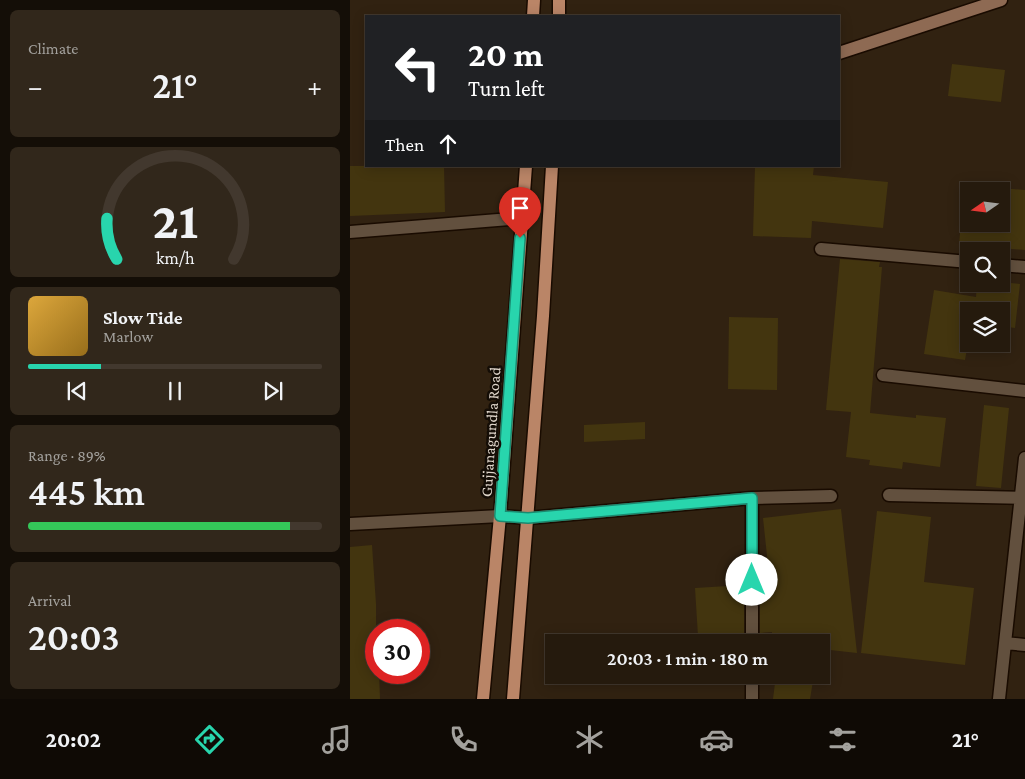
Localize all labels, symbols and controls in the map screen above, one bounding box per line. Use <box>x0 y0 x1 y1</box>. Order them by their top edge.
icon: left <box>385 35 450 100</box>
text: 20 m <box>468 35 543 74</box>
text: Climate <box>28 40 78 57</box>
text: 21° <box>152 64 198 106</box>
text: − <box>28 71 43 102</box>
text: + <box>307 71 322 102</box>
text: Turn left <box>468 76 545 101</box>
icon: ahead <box>434 130 462 158</box>
text: Then <box>385 134 424 155</box>
north arrow <box>960 182 1010 232</box>
map controls <box>960 182 1010 352</box>
pin <box>499 187 541 238</box>
text: 21 <box>152 191 198 249</box>
icon: arrive <box>506 194 534 222</box>
button: search <box>960 242 1010 292</box>
text: km/h <box>156 248 195 268</box>
button: layers <box>960 302 1010 352</box>
text: Slow Tide <box>103 307 183 328</box>
text: Marlow <box>103 328 153 345</box>
street label: Gujjanagundla Road <box>477 366 505 498</box>
icon: previous <box>63 377 91 405</box>
icon: pause <box>161 377 189 405</box>
icon: next <box>259 377 287 405</box>
text: Range · 89% <box>28 447 106 464</box>
text: 445 km <box>28 471 145 513</box>
position arrow <box>725 553 777 605</box>
text: Arrival <box>28 592 72 609</box>
text: 20:03 <box>28 616 120 658</box>
speed limit sign: 30 <box>365 619 430 684</box>
text: 20:03 · 1 min · 180 m <box>607 648 768 669</box>
icon: directions <box>192 722 227 757</box>
icon: music <box>319 722 354 757</box>
icon: phone <box>446 722 481 757</box>
icon: climate <box>572 722 607 757</box>
icon: car <box>699 722 734 757</box>
icon: filters <box>825 722 860 757</box>
text: 20:02 <box>46 727 101 752</box>
text: 21° <box>952 727 979 752</box>

